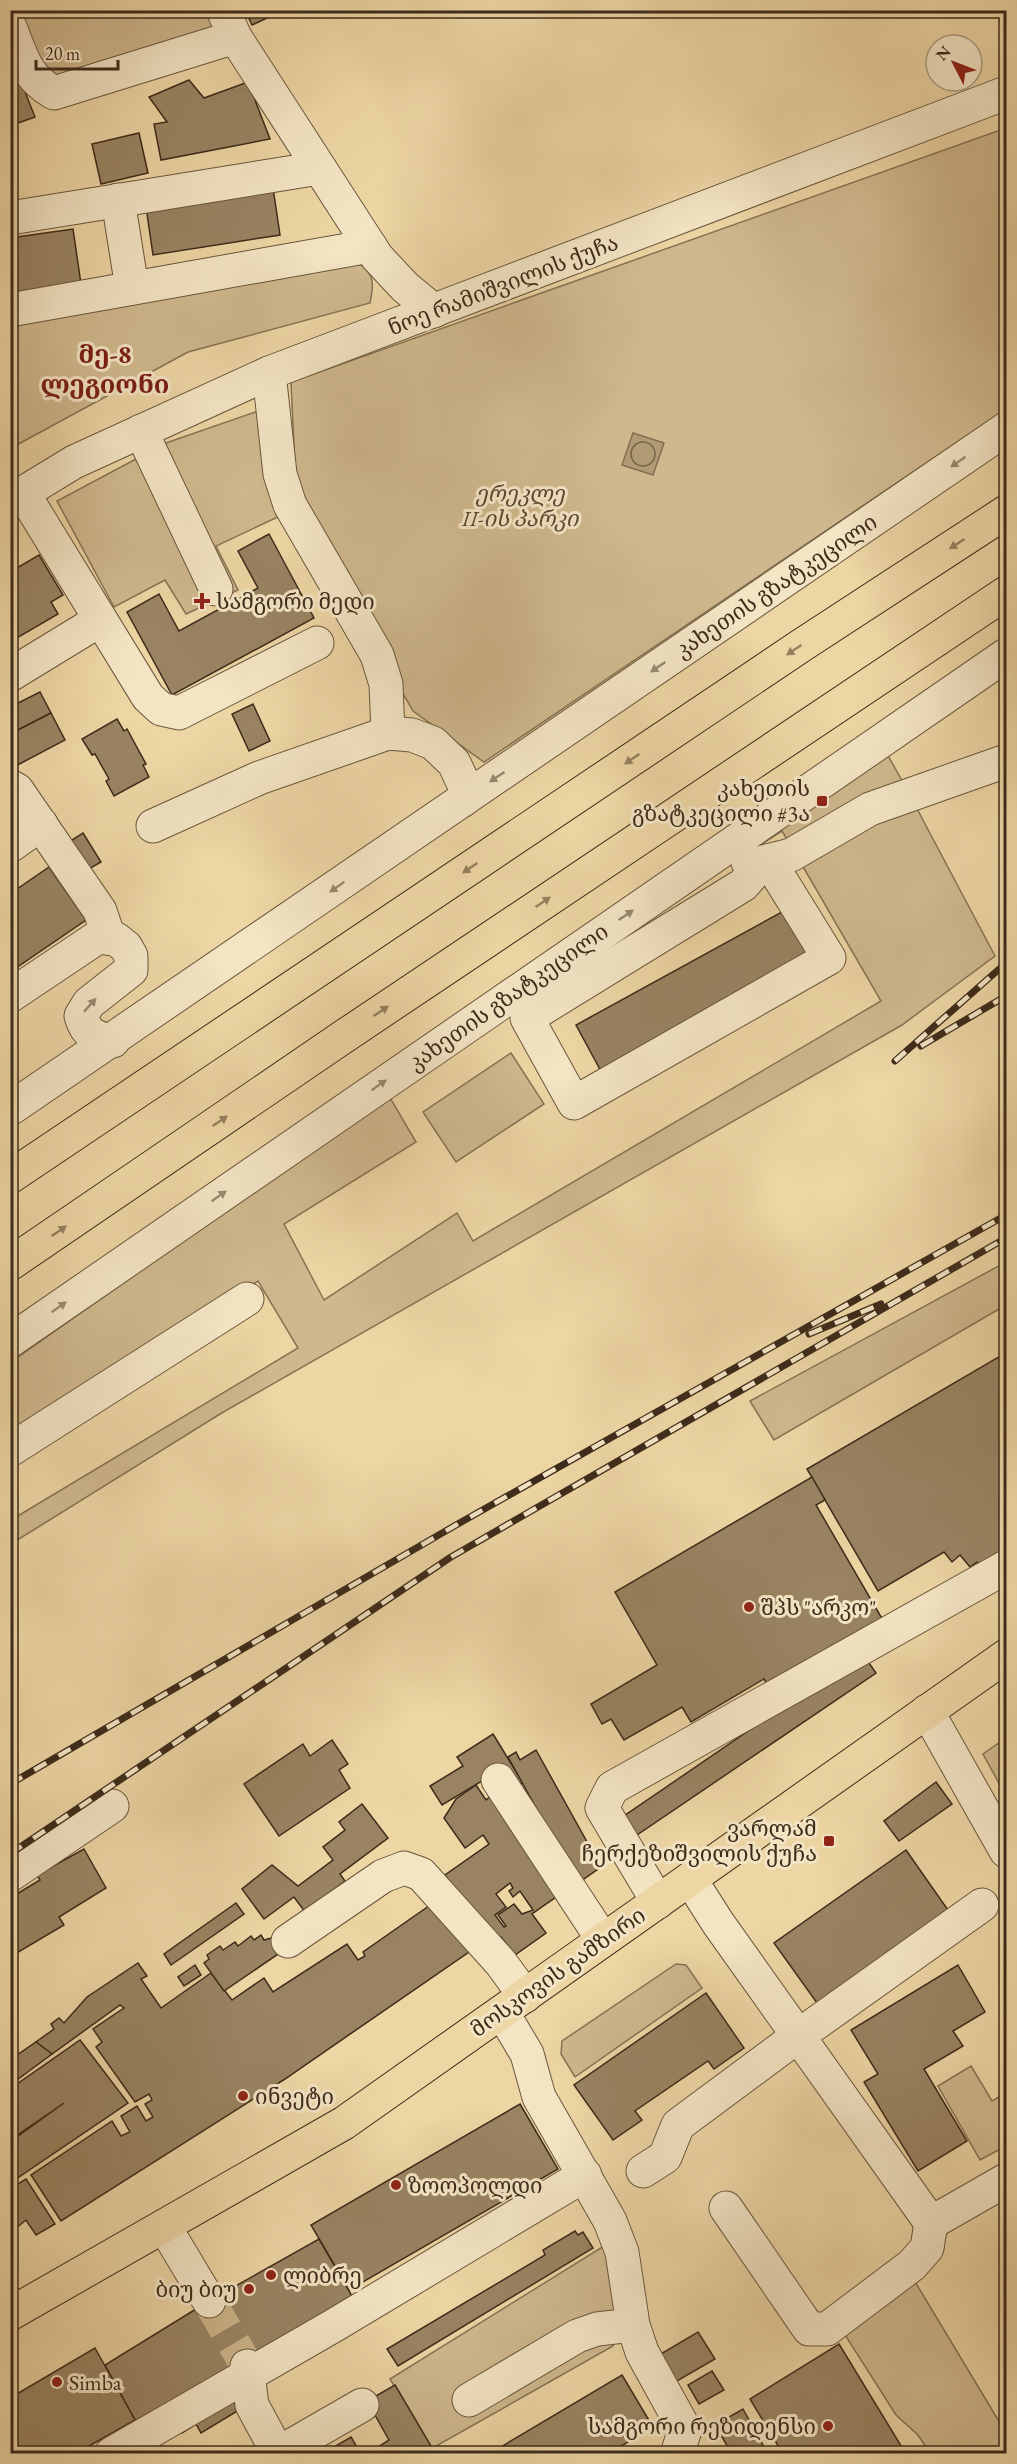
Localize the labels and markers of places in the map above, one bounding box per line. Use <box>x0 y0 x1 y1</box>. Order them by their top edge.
place label: სამგორი მედი <box>216 587 375 616</box>
marker: სამგორი მედი <box>193 592 211 610</box>
place label: კახეთის გზატკეცილი #3ა <box>632 774 810 828</box>
marker: კახეთის გზატკეცილი #3ა <box>815 794 829 808</box>
place label: შპს "არკო" <box>761 1593 876 1622</box>
marker: შპს "არკო" <box>742 1600 756 1614</box>
place label: ვარლამ ჩერქეზიშვილის ქუჩა <box>581 1814 817 1868</box>
marker: ვარლამ ჩერქეზიშვილის ქუჩა <box>822 1834 836 1848</box>
place label: ინვეტი <box>255 2082 334 2111</box>
marker: ინვეტი <box>236 2089 250 2103</box>
place label: ზოოპოლდი <box>408 2171 543 2200</box>
marker: ზოოპოლდი <box>389 2178 403 2192</box>
place label: ლიბრე <box>283 2261 362 2290</box>
marker: ლიბრე <box>264 2268 278 2282</box>
place label: ბიუ ბიუ <box>155 2275 237 2304</box>
marker: ბიუ ბიუ <box>242 2282 256 2296</box>
place label: Simba <box>69 2368 122 2397</box>
marker: Simba <box>50 2375 64 2389</box>
place label: სამგორი რეზიდენსი <box>588 2412 816 2441</box>
marker: სამგორი რეზიდენსი <box>821 2419 835 2433</box>

